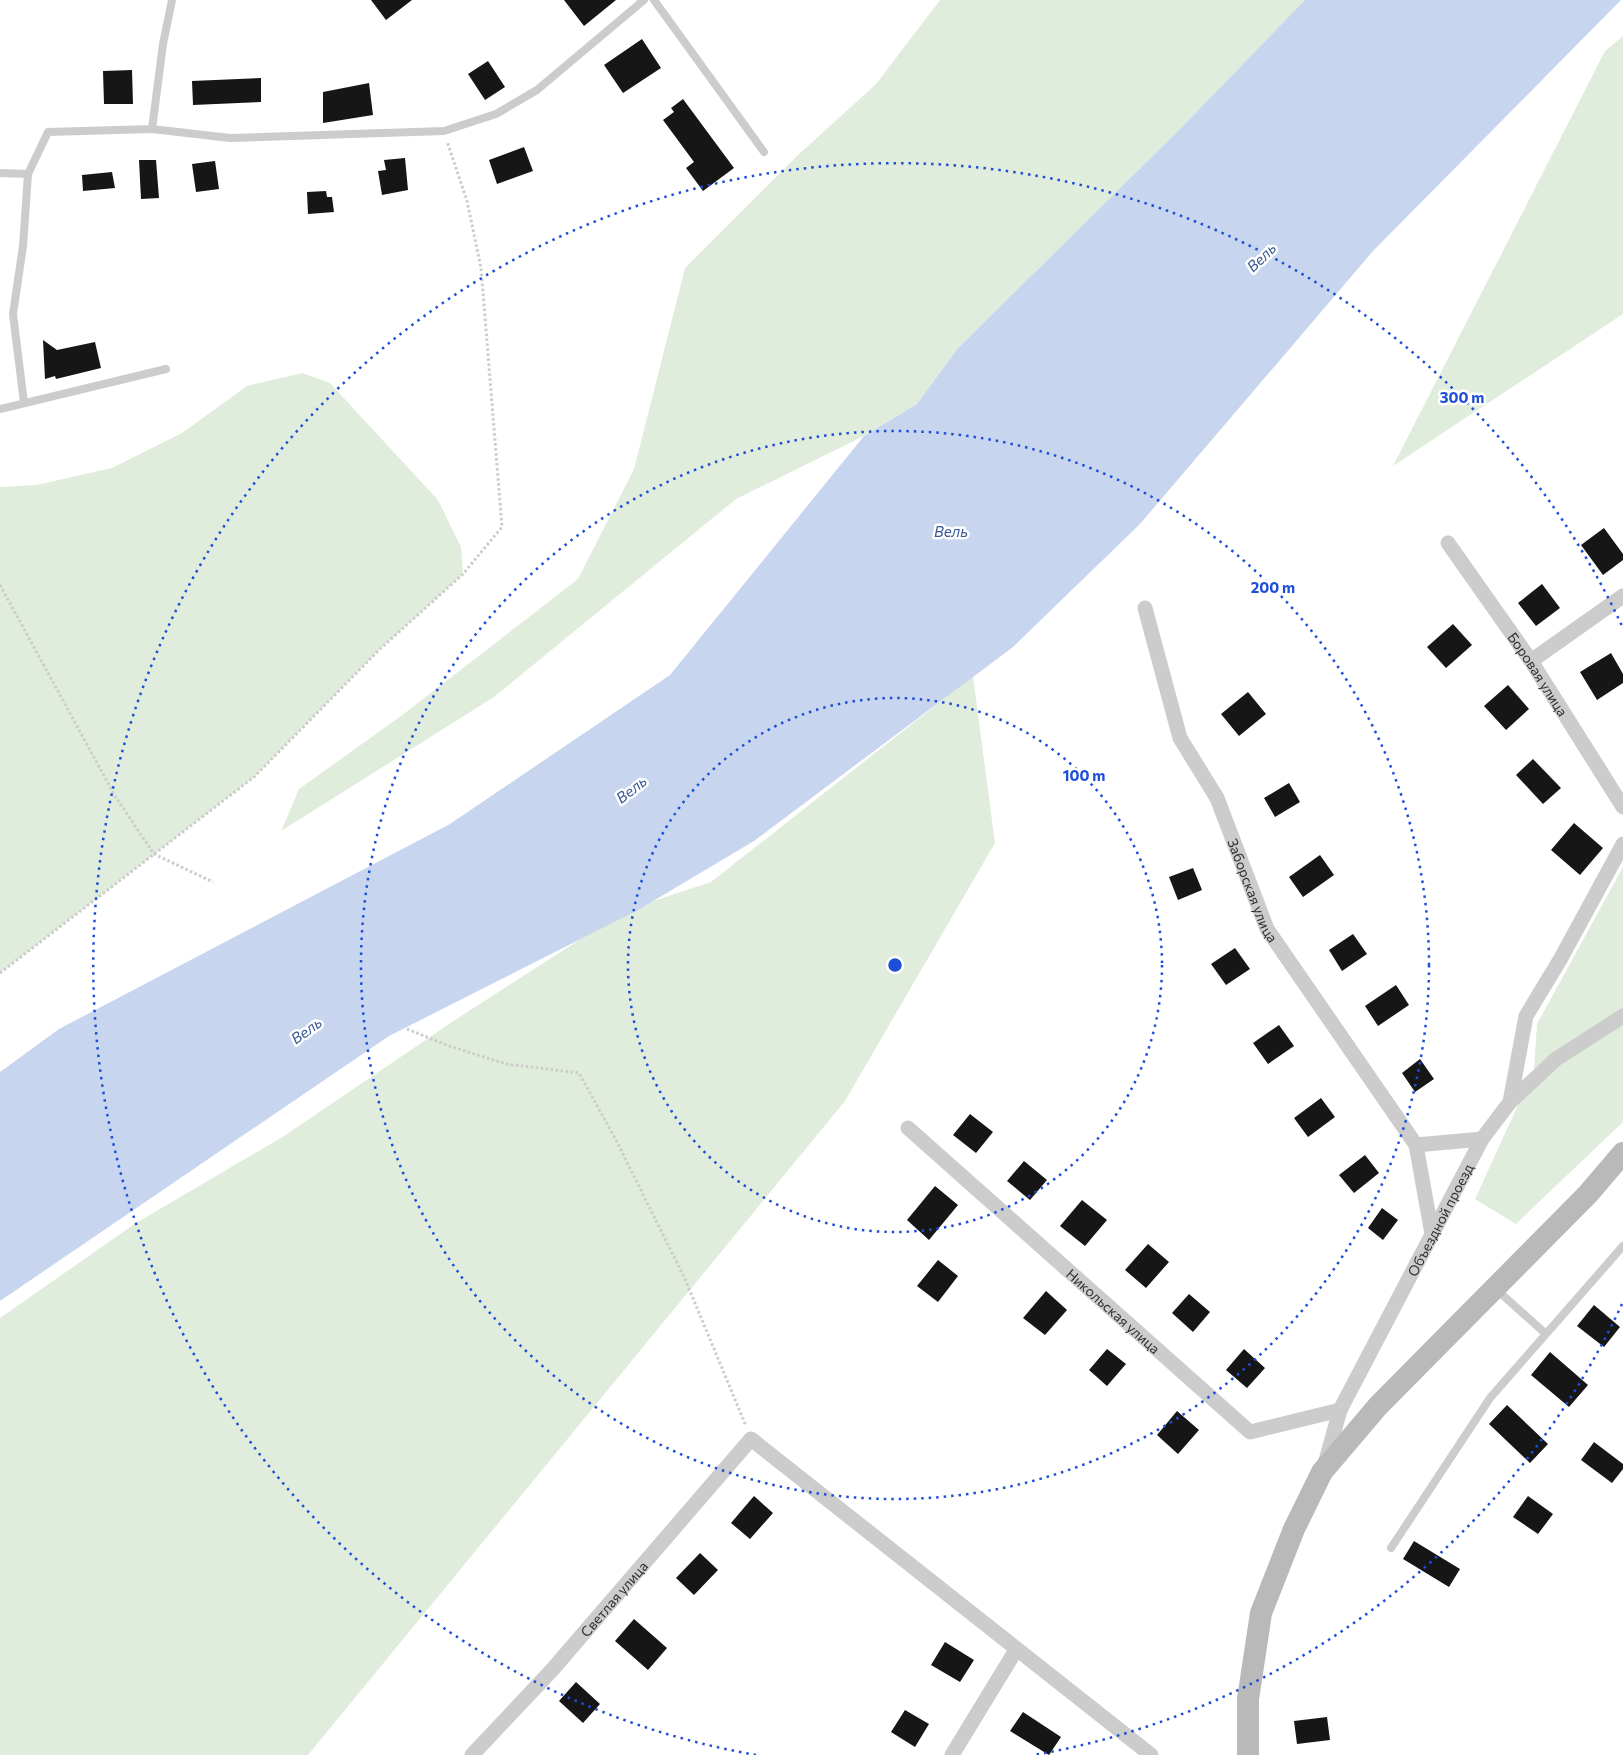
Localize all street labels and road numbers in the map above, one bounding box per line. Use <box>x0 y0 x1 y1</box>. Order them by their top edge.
street label: Боровая улица <box>1505 629 1572 719</box>
street label: Заборская улица <box>1225 836 1282 945</box>
street label: Объездной проезд <box>1403 1160 1476 1279</box>
street label: Никольская улица <box>1063 1265 1164 1357</box>
street label: Светлая улица <box>576 1557 651 1640</box>

